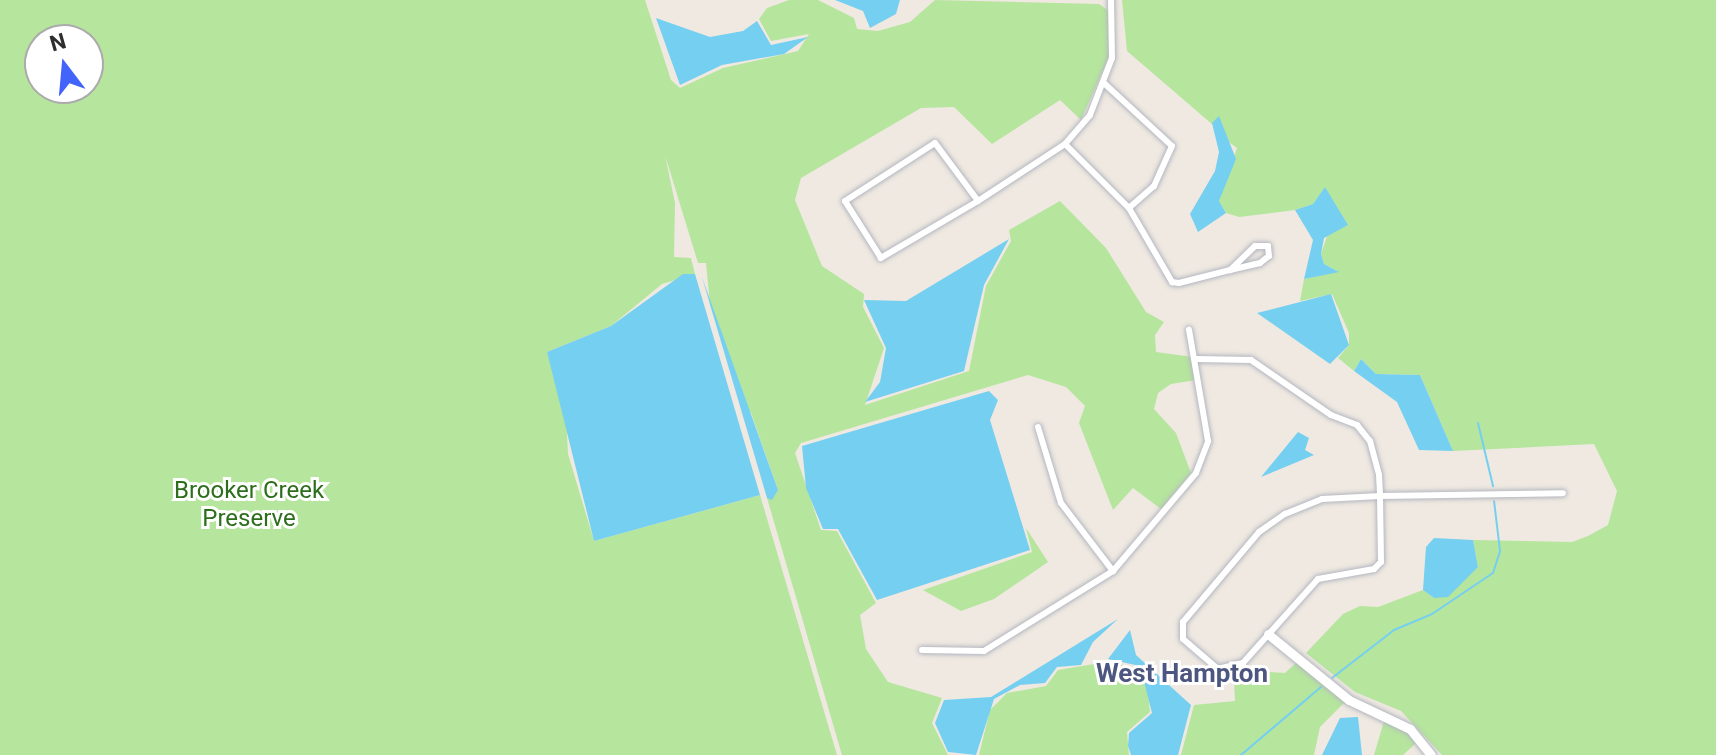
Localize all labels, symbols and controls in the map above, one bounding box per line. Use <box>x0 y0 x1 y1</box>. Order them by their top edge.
north arrow <box>24 24 104 104</box>
text: N <box>47 28 69 57</box>
park label: Brooker Creek Preserve <box>174 477 324 533</box>
district label: West Hampton <box>1096 658 1268 690</box>

